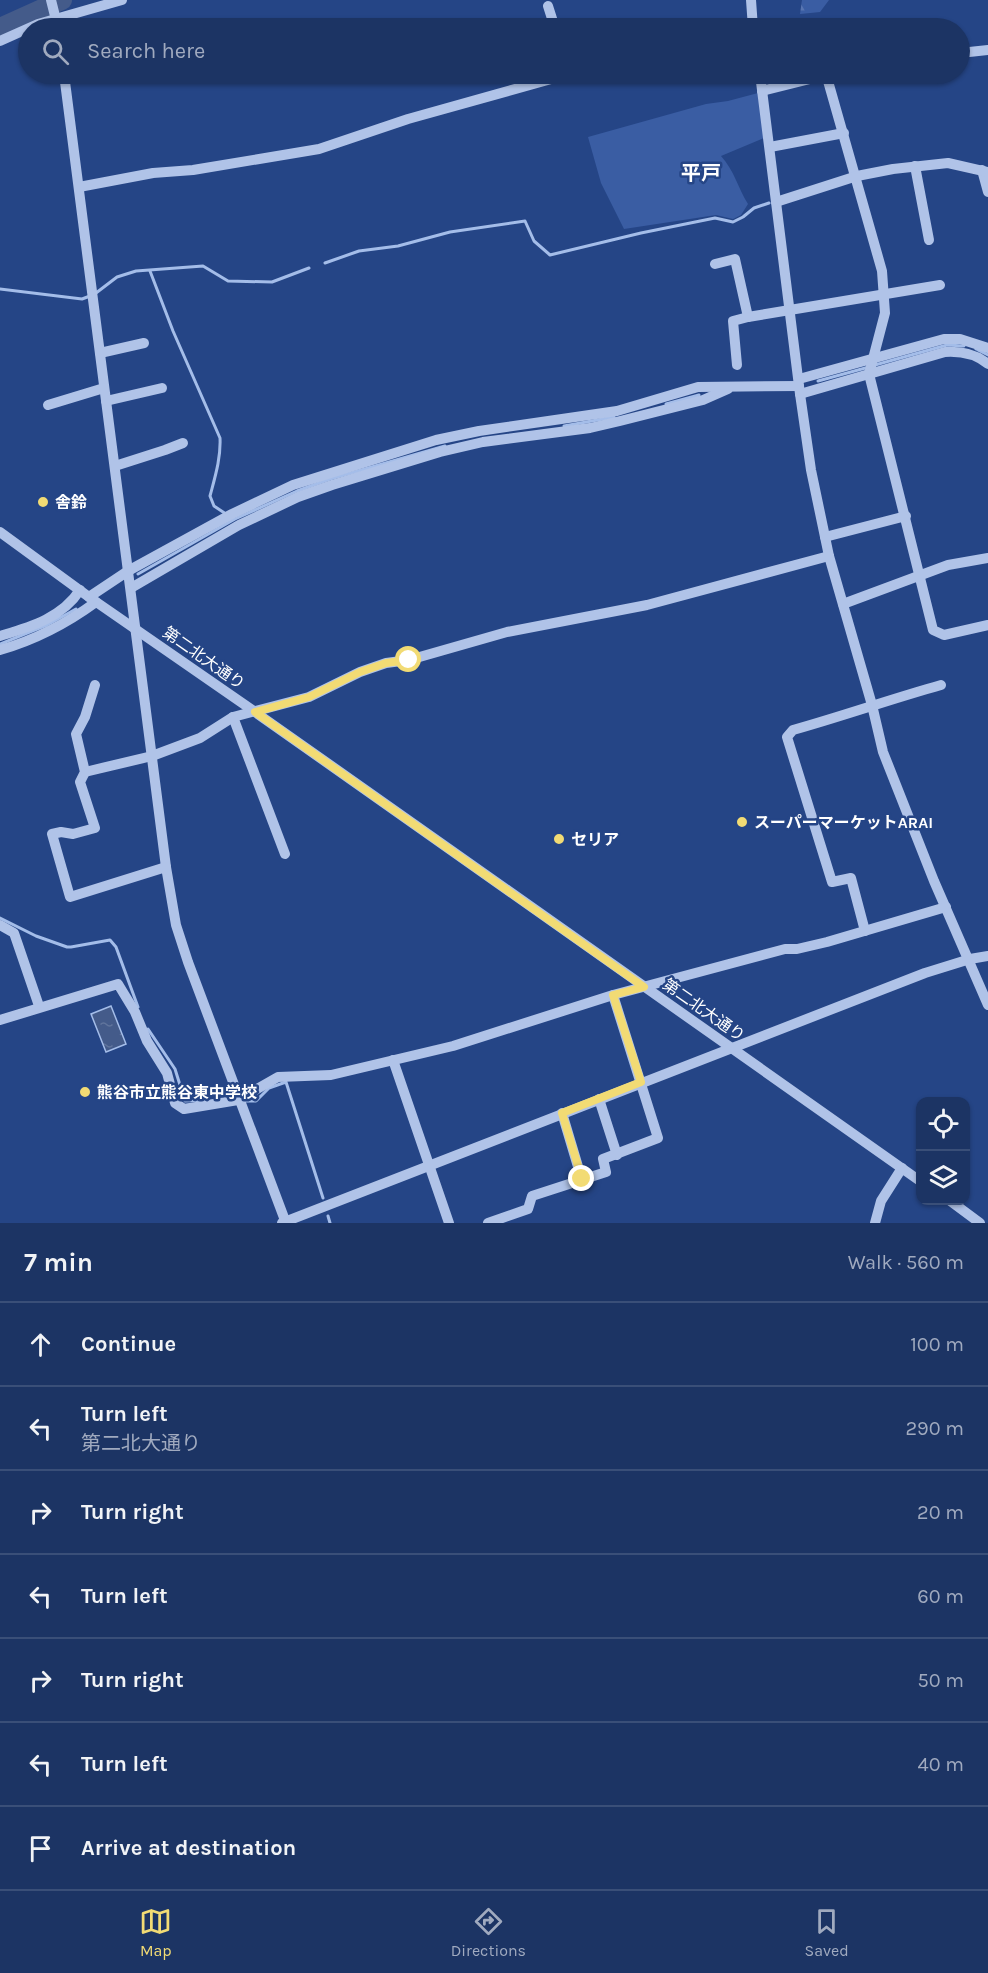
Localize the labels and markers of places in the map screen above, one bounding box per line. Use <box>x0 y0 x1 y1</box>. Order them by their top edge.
place label: 舎鈴 <box>55 493 87 512</box>
marker: 舎鈴 <box>36 495 50 509</box>
place label: スーパーマーケットARAI <box>754 813 933 832</box>
marker: スーパーマーケットARAI <box>735 815 749 829</box>
place label: セリア <box>571 830 619 849</box>
marker: セリア <box>552 832 566 846</box>
place label: 熊谷市立熊谷東中学校 <box>97 1083 257 1102</box>
marker: 熊谷市立熊谷東中学校 <box>78 1085 92 1099</box>

